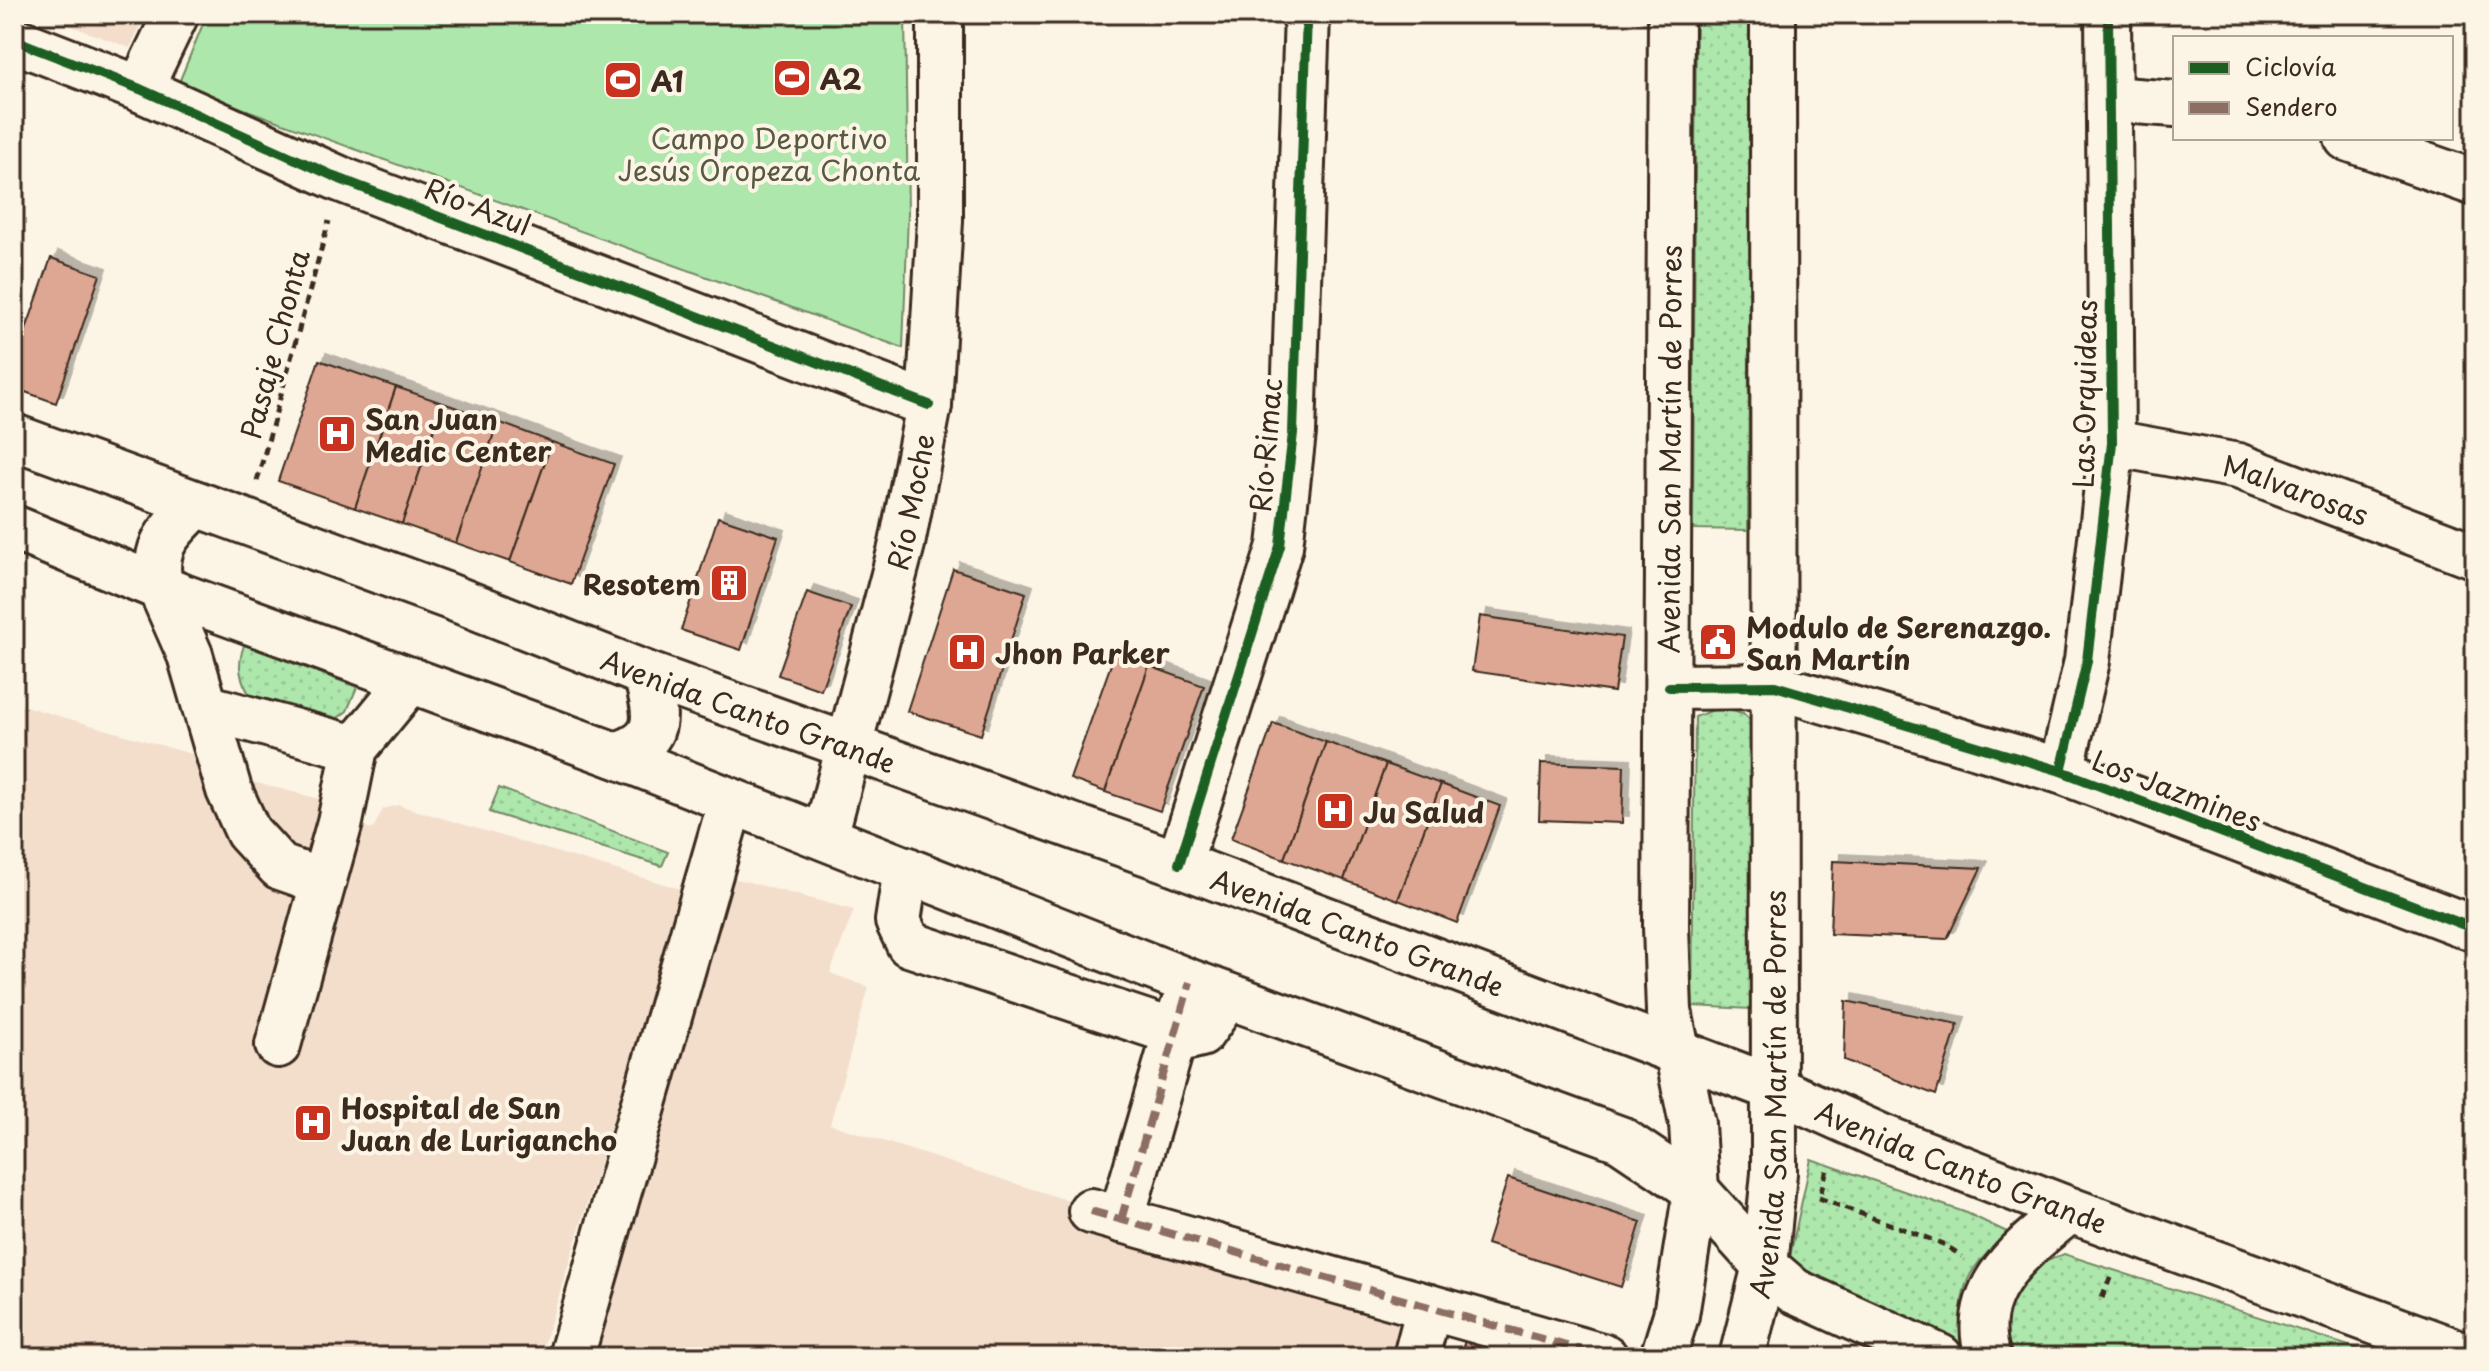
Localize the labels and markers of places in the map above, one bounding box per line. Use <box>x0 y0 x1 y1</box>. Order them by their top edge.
sports icon: A2 <box>771 57 813 99</box>
place label: A2 <box>820 57 862 100</box>
sports icon: A1 <box>602 59 644 101</box>
place label: A1 <box>651 59 684 102</box>
place label: San Juan Medic Center <box>365 397 552 472</box>
hospital icon: San Juan Medic Center <box>316 413 358 455</box>
place label: Resotem <box>583 562 701 605</box>
building icon: Resotem <box>708 562 750 604</box>
place label: Modulo de Serenazgo. San Martín <box>1746 605 2051 680</box>
public building icon: Modulo de Serenazgo. San Martín <box>1697 621 1739 663</box>
hospital icon: Jhon Parker <box>946 631 988 673</box>
place label: Jhon Parker <box>995 631 1170 674</box>
hospital icon: Ju Salud <box>1314 790 1356 832</box>
place label: Ju Salud <box>1363 790 1484 833</box>
place label: Hospital de San Juan de Lurigancho <box>341 1086 617 1161</box>
hospital icon: Hospital de San Juan de Lurigancho <box>292 1102 334 1144</box>

